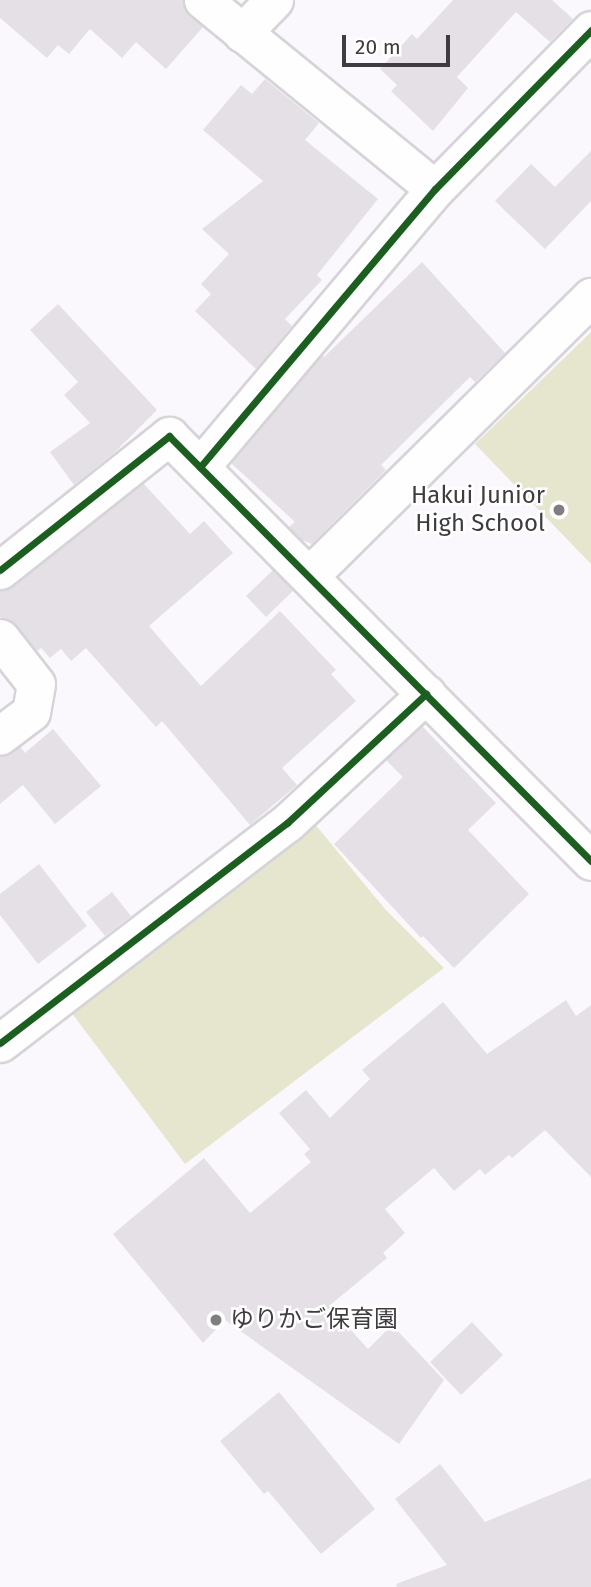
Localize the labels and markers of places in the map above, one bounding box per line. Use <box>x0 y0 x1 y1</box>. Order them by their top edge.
place label: Hakui Junior High School <box>411 482 545 538</box>
marker: Hakui Junior High School <box>551 502 567 518</box>
place label: ゆりかご保育園 <box>230 1306 398 1334</box>
marker: ゆりかご保育園 <box>208 1312 224 1328</box>

